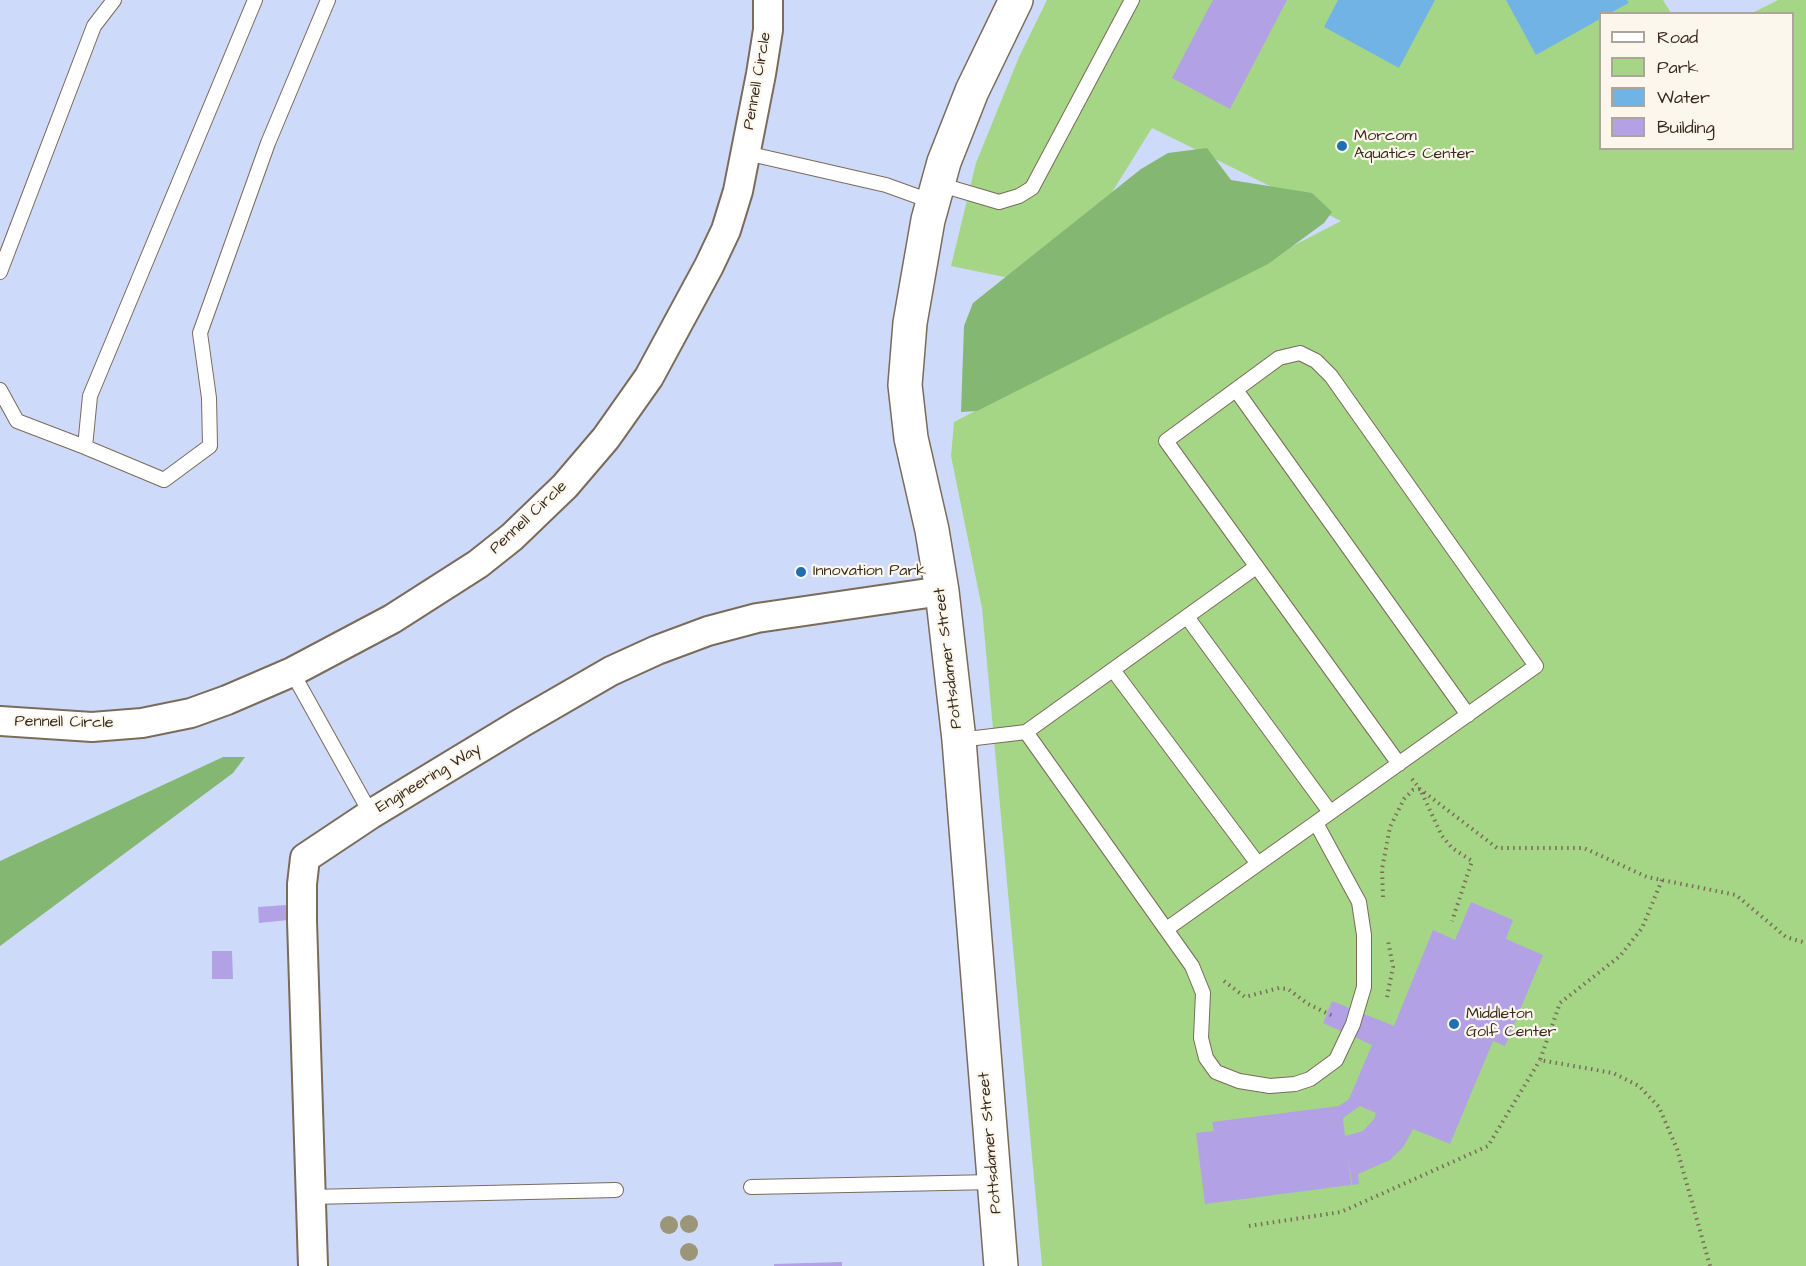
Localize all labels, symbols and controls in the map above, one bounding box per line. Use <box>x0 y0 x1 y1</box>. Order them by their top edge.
legend <box>1599 12 1794 150</box>
text: Road <box>1657 25 1698 50</box>
street label: Pennell Circle <box>740 31 776 131</box>
text: Park <box>1657 55 1699 80</box>
text: Water <box>1657 85 1710 110</box>
text: Building <box>1657 115 1715 140</box>
place label: Morcom Aquatics Center <box>1354 127 1474 165</box>
marker: Morcom Aquatics Center <box>1335 139 1349 153</box>
street label: Pennell Circle <box>486 477 572 559</box>
place label: Innovation Park <box>813 562 926 582</box>
marker: Innovation Park <box>794 565 808 579</box>
street label: Pottsdamer Street <box>931 586 967 730</box>
street label: Pennell Circle <box>14 713 114 733</box>
street label: Engineering Way <box>373 740 485 818</box>
place label: Middleton Golf Center <box>1466 1005 1556 1043</box>
marker: Middleton Golf Center <box>1447 1017 1461 1031</box>
street label: Pottsdamer Street <box>975 1071 1007 1215</box>

